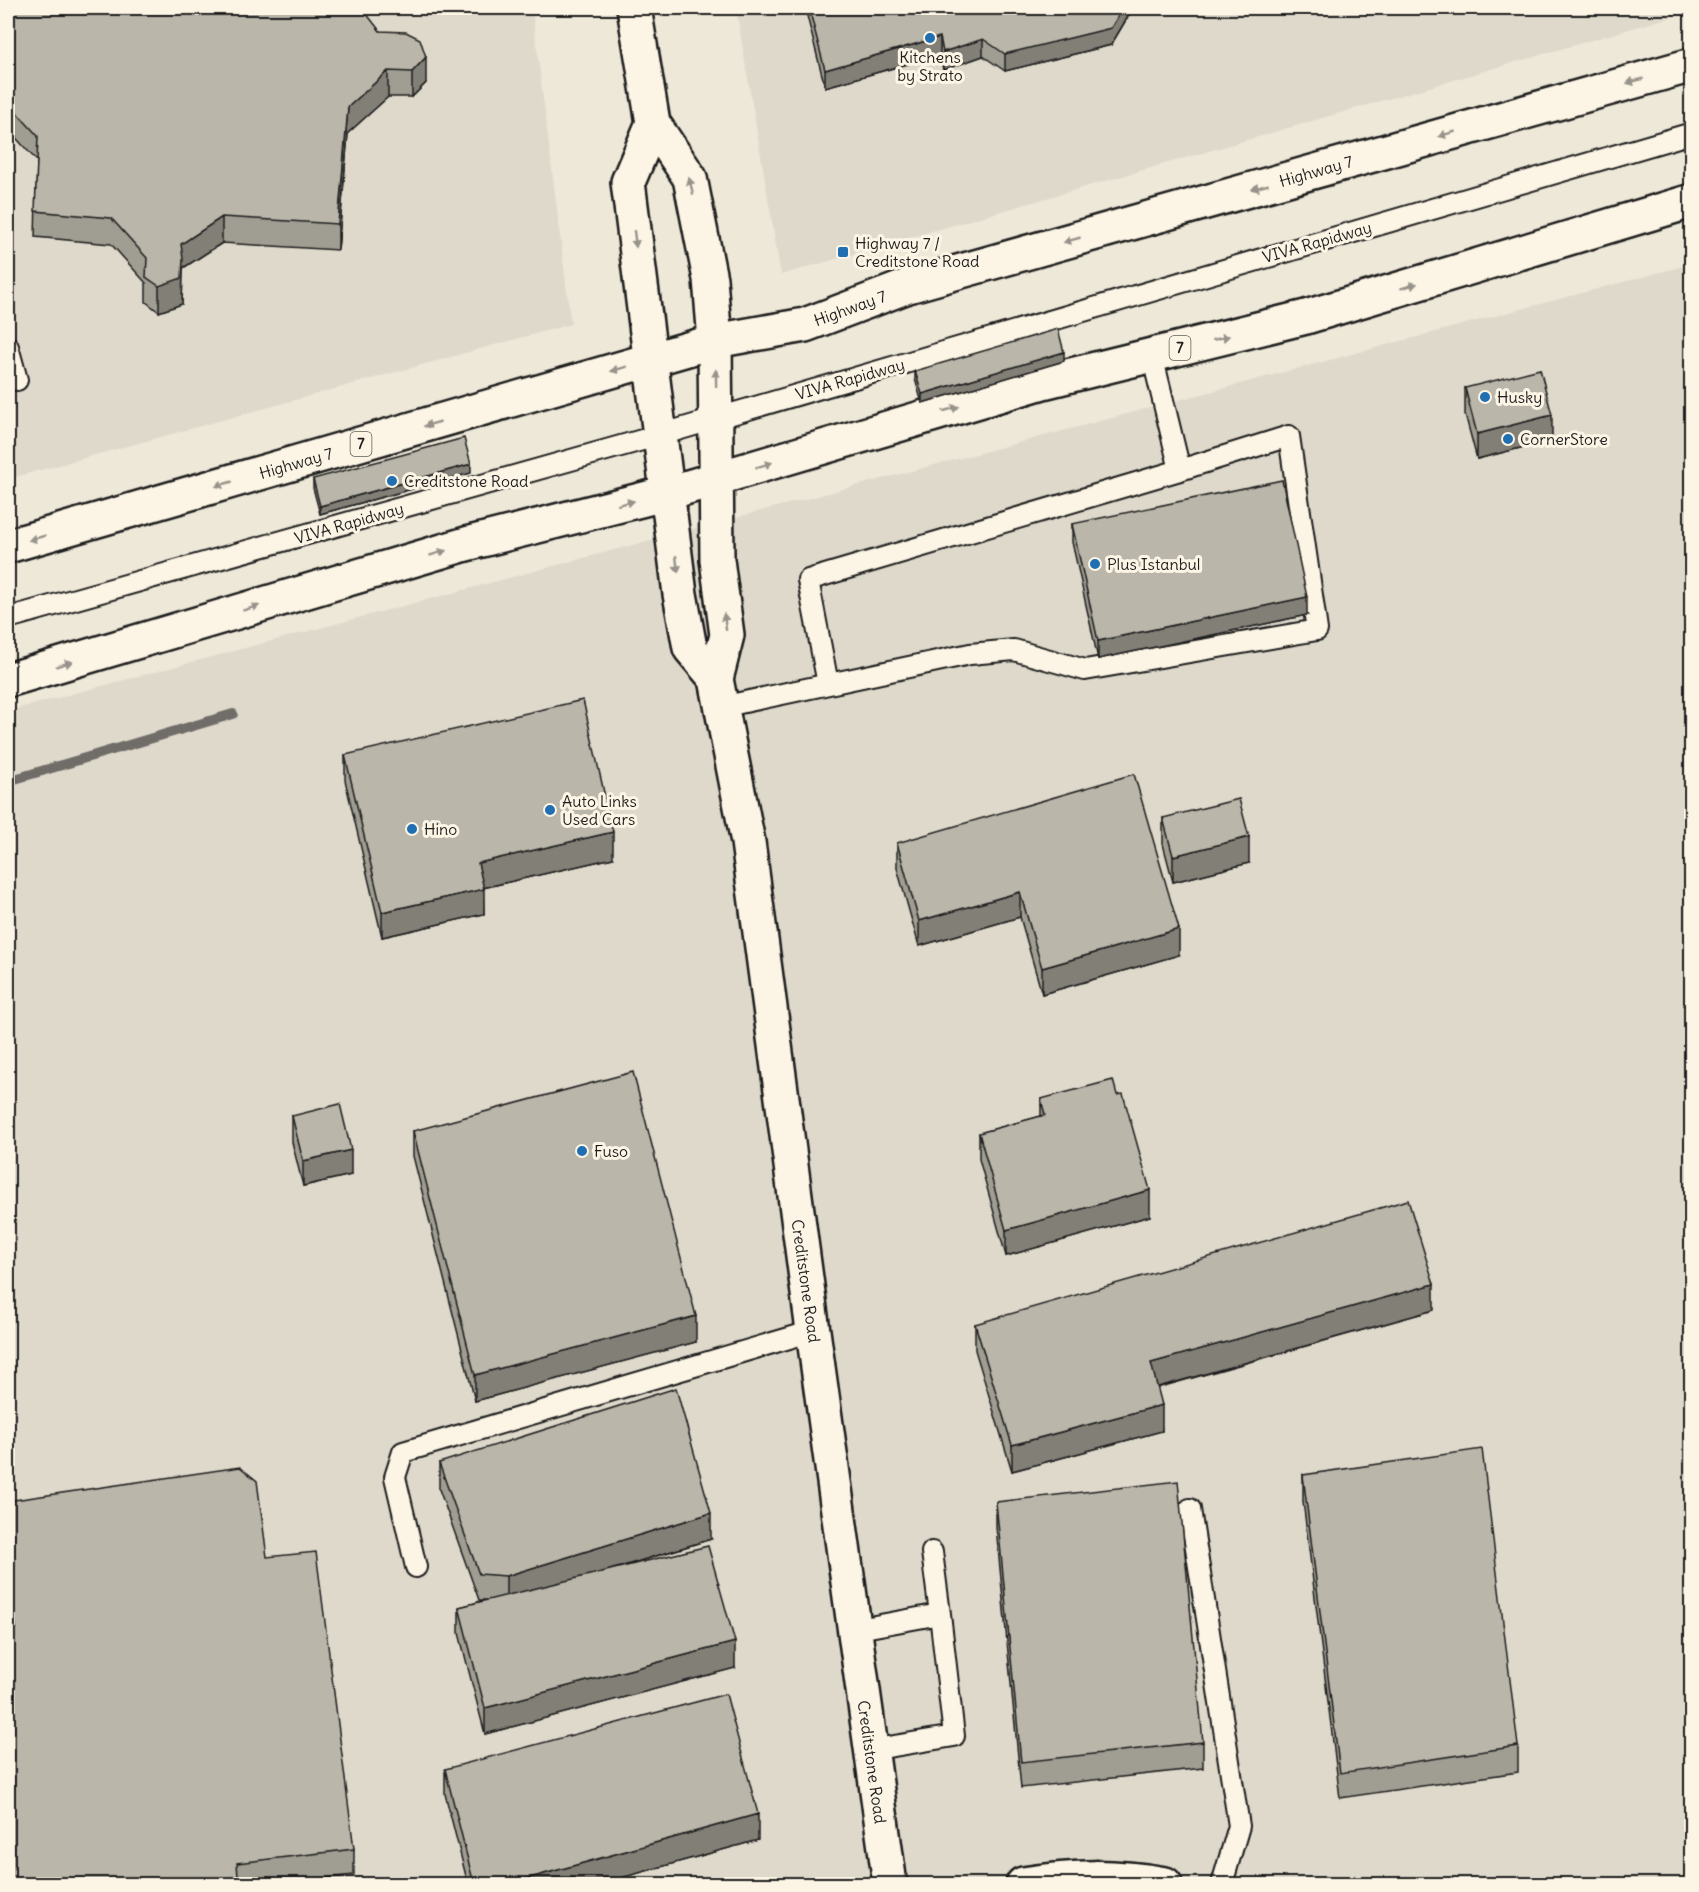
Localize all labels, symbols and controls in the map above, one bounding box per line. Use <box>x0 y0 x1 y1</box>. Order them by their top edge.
marker: Kitchens by Strato <box>923 31 937 45</box>
place label: Kitchens by Strato <box>897 47 963 85</box>
one-way arrow <box>1626 77 1644 86</box>
one-way arrow <box>1438 130 1456 139</box>
street label: Highway 7 <box>1277 151 1355 191</box>
one-way arrow <box>685 177 695 195</box>
one-way arrow <box>1251 183 1269 192</box>
street label: VIVA Rapidway <box>1260 217 1374 267</box>
one-way arrow <box>631 229 640 248</box>
place label: Highway 7 / Creditstone Road <box>855 233 979 271</box>
one-way arrow <box>1063 236 1081 245</box>
marker: Highway 7 / Creditstone Road <box>836 245 850 259</box>
one-way arrow <box>1400 281 1418 290</box>
street label: Highway 7 <box>811 286 889 330</box>
one-way arrow <box>1212 333 1230 342</box>
road number: 7 <box>1170 336 1190 360</box>
street label: VIVA Rapidway <box>793 354 907 404</box>
one-way arrow <box>610 365 628 374</box>
one-way arrow <box>711 369 721 388</box>
place label: Husky <box>1497 387 1542 407</box>
marker: Husky <box>1478 390 1492 404</box>
one-way arrow <box>942 404 960 413</box>
one-way arrow <box>422 420 440 429</box>
place label: CornerStore <box>1520 429 1608 449</box>
road number: 7 <box>350 432 372 456</box>
marker: CornerStore <box>1501 432 1515 446</box>
street label: Highway 7 <box>257 443 335 483</box>
one-way arrow <box>755 460 773 469</box>
place label: Creditstone Road <box>404 471 528 491</box>
marker: Creditstone Road <box>385 474 399 488</box>
one-way arrow <box>215 480 233 489</box>
street label: VIVA Rapidway <box>292 498 406 548</box>
one-way arrow <box>617 498 635 508</box>
one-way arrow <box>28 534 46 543</box>
one-way arrow <box>429 548 447 557</box>
one-way arrow <box>672 554 681 573</box>
place label: Plus Istanbul <box>1107 554 1200 574</box>
marker: Plus Istanbul <box>1088 557 1102 571</box>
one-way arrow <box>242 603 260 612</box>
one-way arrow <box>721 612 730 631</box>
one-way arrow <box>55 659 73 668</box>
place label: Auto Links Used Cars <box>562 791 637 829</box>
marker: Auto Links Used Cars <box>543 803 557 817</box>
place label: Hino <box>424 819 457 839</box>
marker: Hino <box>405 822 419 836</box>
place label: Fuso <box>594 1141 628 1161</box>
marker: Fuso <box>575 1144 589 1158</box>
street label: Creditstone Road <box>787 1218 825 1344</box>
street label: Creditstone Road <box>853 1699 891 1825</box>

